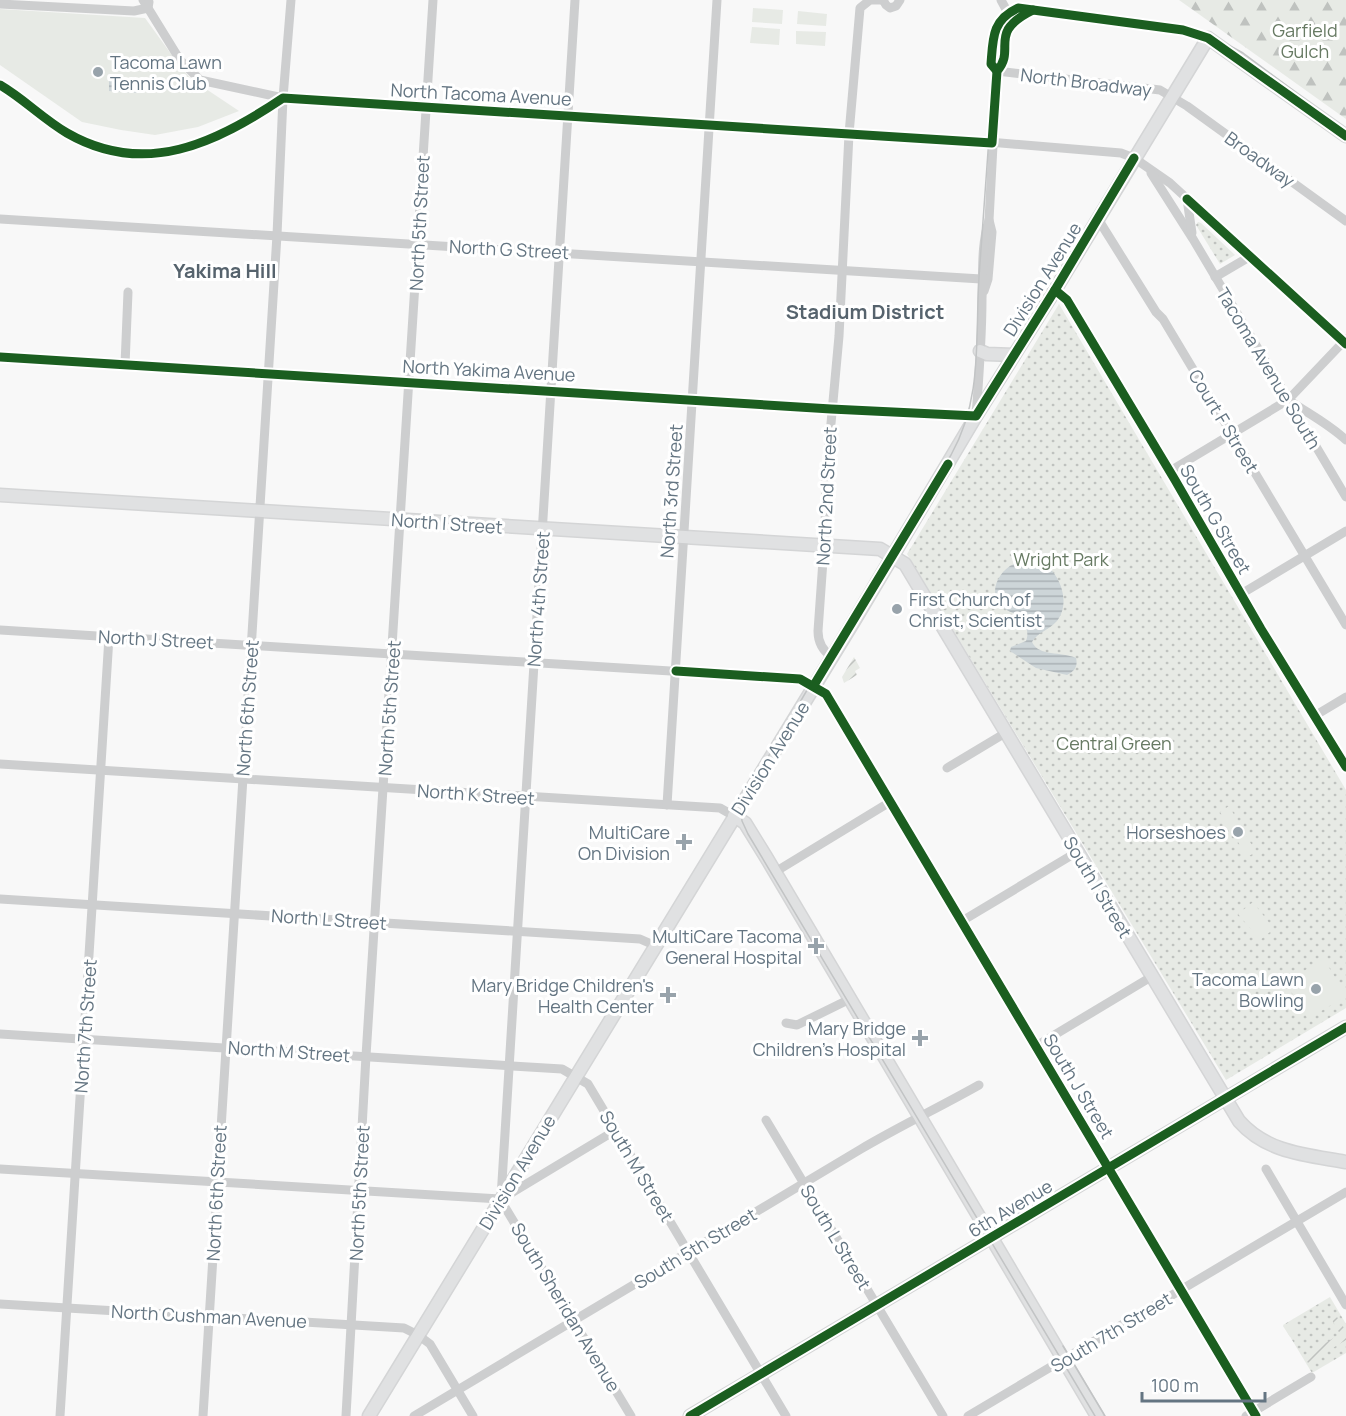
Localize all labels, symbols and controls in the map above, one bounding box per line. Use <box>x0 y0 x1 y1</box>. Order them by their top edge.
park label: Garfield Gulch <box>1272 18 1338 63</box>
place label: Tacoma Lawn Tennis Club <box>110 50 222 95</box>
street label: North Broadway <box>1019 62 1153 102</box>
marker: Tacoma Lawn Tennis Club <box>91 65 105 79</box>
street label: North Tacoma Avenue <box>390 77 572 111</box>
street label: Broadway <box>1220 126 1300 193</box>
street label: North 5th Street <box>403 155 435 291</box>
street label: Division Avenue <box>997 218 1087 340</box>
street label: North G Street <box>448 234 570 264</box>
district label: Yakima Hill <box>173 257 277 284</box>
street label: Tacoma Avenue South <box>1211 283 1327 453</box>
district label: Stadium District <box>786 298 944 325</box>
street label: North Yakima Avenue <box>402 353 576 387</box>
street label: Court F Street <box>1184 365 1264 477</box>
street label: North 3rd Street <box>654 423 688 559</box>
street label: North 2nd Street <box>810 426 842 566</box>
street label: South G Street <box>1175 460 1257 578</box>
street label: North I Street <box>390 507 504 539</box>
street label: North 4th Street <box>521 530 555 668</box>
park label: Wright Park <box>1013 547 1110 571</box>
place label: First Church of Christ, Scientist <box>909 587 1042 632</box>
marker: First Church of Christ, Scientist <box>890 602 904 616</box>
street label: North J Street <box>98 624 214 654</box>
street label: North 6th Street <box>230 639 264 777</box>
street label: North 5th Street <box>372 639 406 777</box>
street label: Division Avenue <box>725 697 815 819</box>
park label: Central Green <box>1056 731 1172 755</box>
street label: North K Street <box>416 778 536 810</box>
place label: MultiCare On Division <box>578 820 670 865</box>
place label: Horseshoes <box>1126 820 1226 844</box>
marker: Horseshoes <box>1231 825 1245 839</box>
street label: South I Street <box>1058 832 1138 942</box>
marker: MultiCare On Division <box>675 833 693 851</box>
street label: North L Street <box>270 903 388 935</box>
place label: MultiCare Tacoma General Hospital <box>652 924 802 969</box>
marker: MultiCare Tacoma General Hospital <box>807 937 825 955</box>
street label: North 7th Street <box>68 958 102 1094</box>
place label: Tacoma Lawn Bowling <box>1192 967 1304 1012</box>
place label: Mary Bridge Children's Health Center <box>471 973 655 1018</box>
marker: Tacoma Lawn Bowling <box>1309 982 1323 996</box>
marker: Mary Bridge Children's Health Center <box>659 986 677 1004</box>
place label: Mary Bridge Children's Hospital <box>753 1016 906 1061</box>
marker: Mary Bridge Children's Hospital <box>911 1029 929 1047</box>
street label: South J Street <box>1038 1029 1120 1143</box>
street label: North M Street <box>227 1035 351 1067</box>
street label: South M Street <box>594 1106 680 1226</box>
street label: Division Avenue <box>473 1110 561 1234</box>
street label: North 6th Street <box>200 1124 232 1262</box>
street label: North 5th Street <box>343 1125 375 1261</box>
street label: 6th Avenue <box>963 1173 1057 1243</box>
street label: South L Street <box>795 1180 877 1294</box>
street label: South 5th Street <box>629 1202 761 1294</box>
street label: South Sheridan Avenue <box>506 1218 626 1396</box>
street label: South 7th Street <box>1046 1286 1176 1378</box>
street label: North Cushman Avenue <box>111 1299 307 1333</box>
scale bar <box>1142 1365 1265 1403</box>
text: 100 m <box>1151 1373 1199 1397</box>

